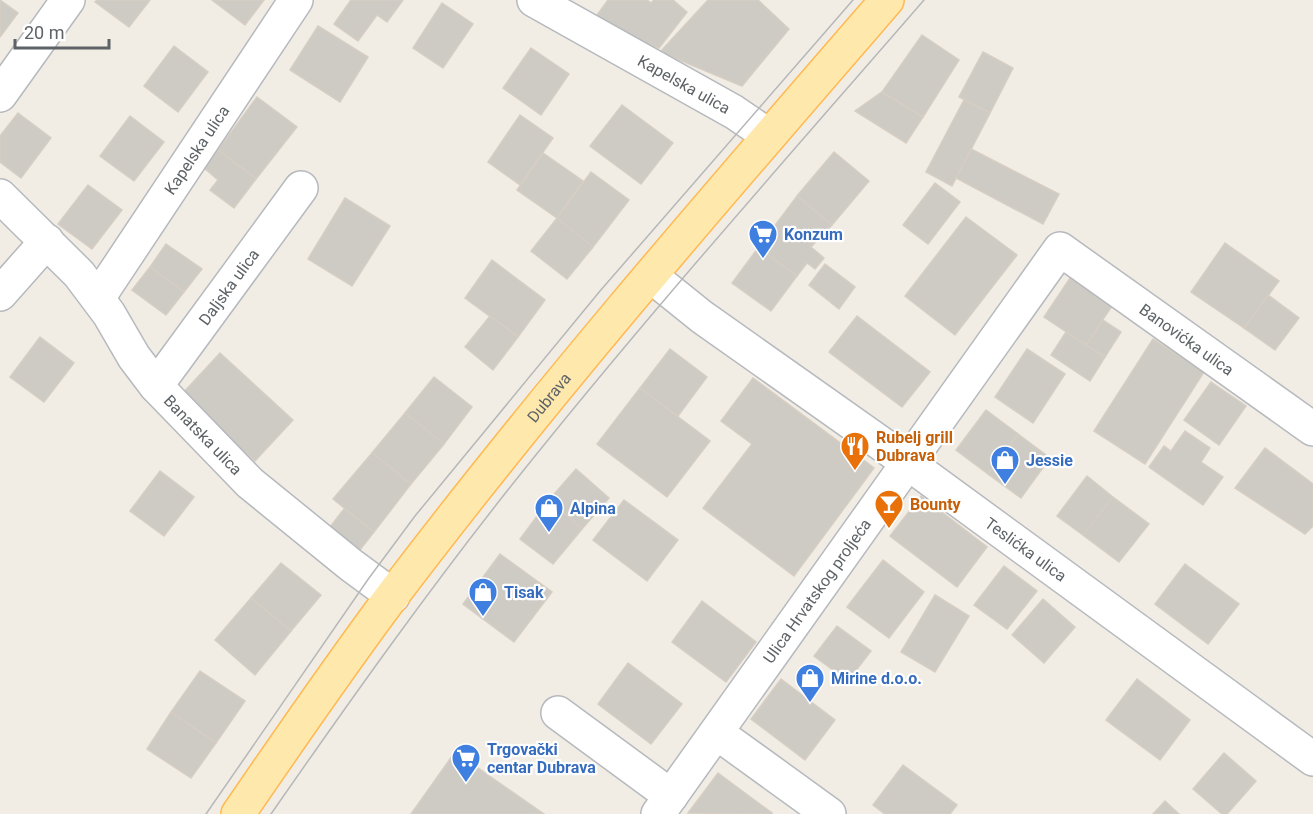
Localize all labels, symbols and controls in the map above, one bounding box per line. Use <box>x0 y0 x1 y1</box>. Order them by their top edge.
scale bar <box>15 12 110 50</box>
text: 20 m <box>24 22 64 43</box>
street label: Kapelska ulica <box>634 51 733 118</box>
street label: Kapelska ulica <box>161 102 233 198</box>
supermarket icon: Konzum <box>747 218 779 260</box>
place label: Konzum <box>784 225 843 244</box>
street label: Daljska ulica <box>195 245 263 329</box>
street label: Banovićka ulica <box>1136 300 1237 380</box>
street label: Dubrava <box>523 369 575 426</box>
street label: Banatska ulica <box>160 391 246 479</box>
place label: Rubelj grill Dubrava <box>876 428 953 465</box>
restaurant icon: Rubelj grill Dubrava <box>839 430 871 472</box>
shop icon: Jessie <box>989 444 1021 486</box>
place label: Jessie <box>1026 451 1073 470</box>
bar icon: Bounty <box>873 488 905 530</box>
shop icon: Alpina <box>533 492 565 534</box>
place label: Bounty <box>910 495 962 514</box>
place label: Alpina <box>570 499 616 518</box>
street label: Teslićka ulica <box>981 514 1070 586</box>
street label: Ulica Hrvatskog proljeća <box>759 515 875 667</box>
shop icon: Tisak <box>467 576 499 618</box>
place label: Tisak <box>504 583 544 602</box>
shop icon: Mirine d.o.o. <box>794 662 826 704</box>
place label: Mirine d.o.o. <box>831 669 922 688</box>
place label: Trgovački centar Dubrava <box>487 740 596 777</box>
supermarket icon: Trgovački centar Dubrava <box>450 742 482 784</box>

